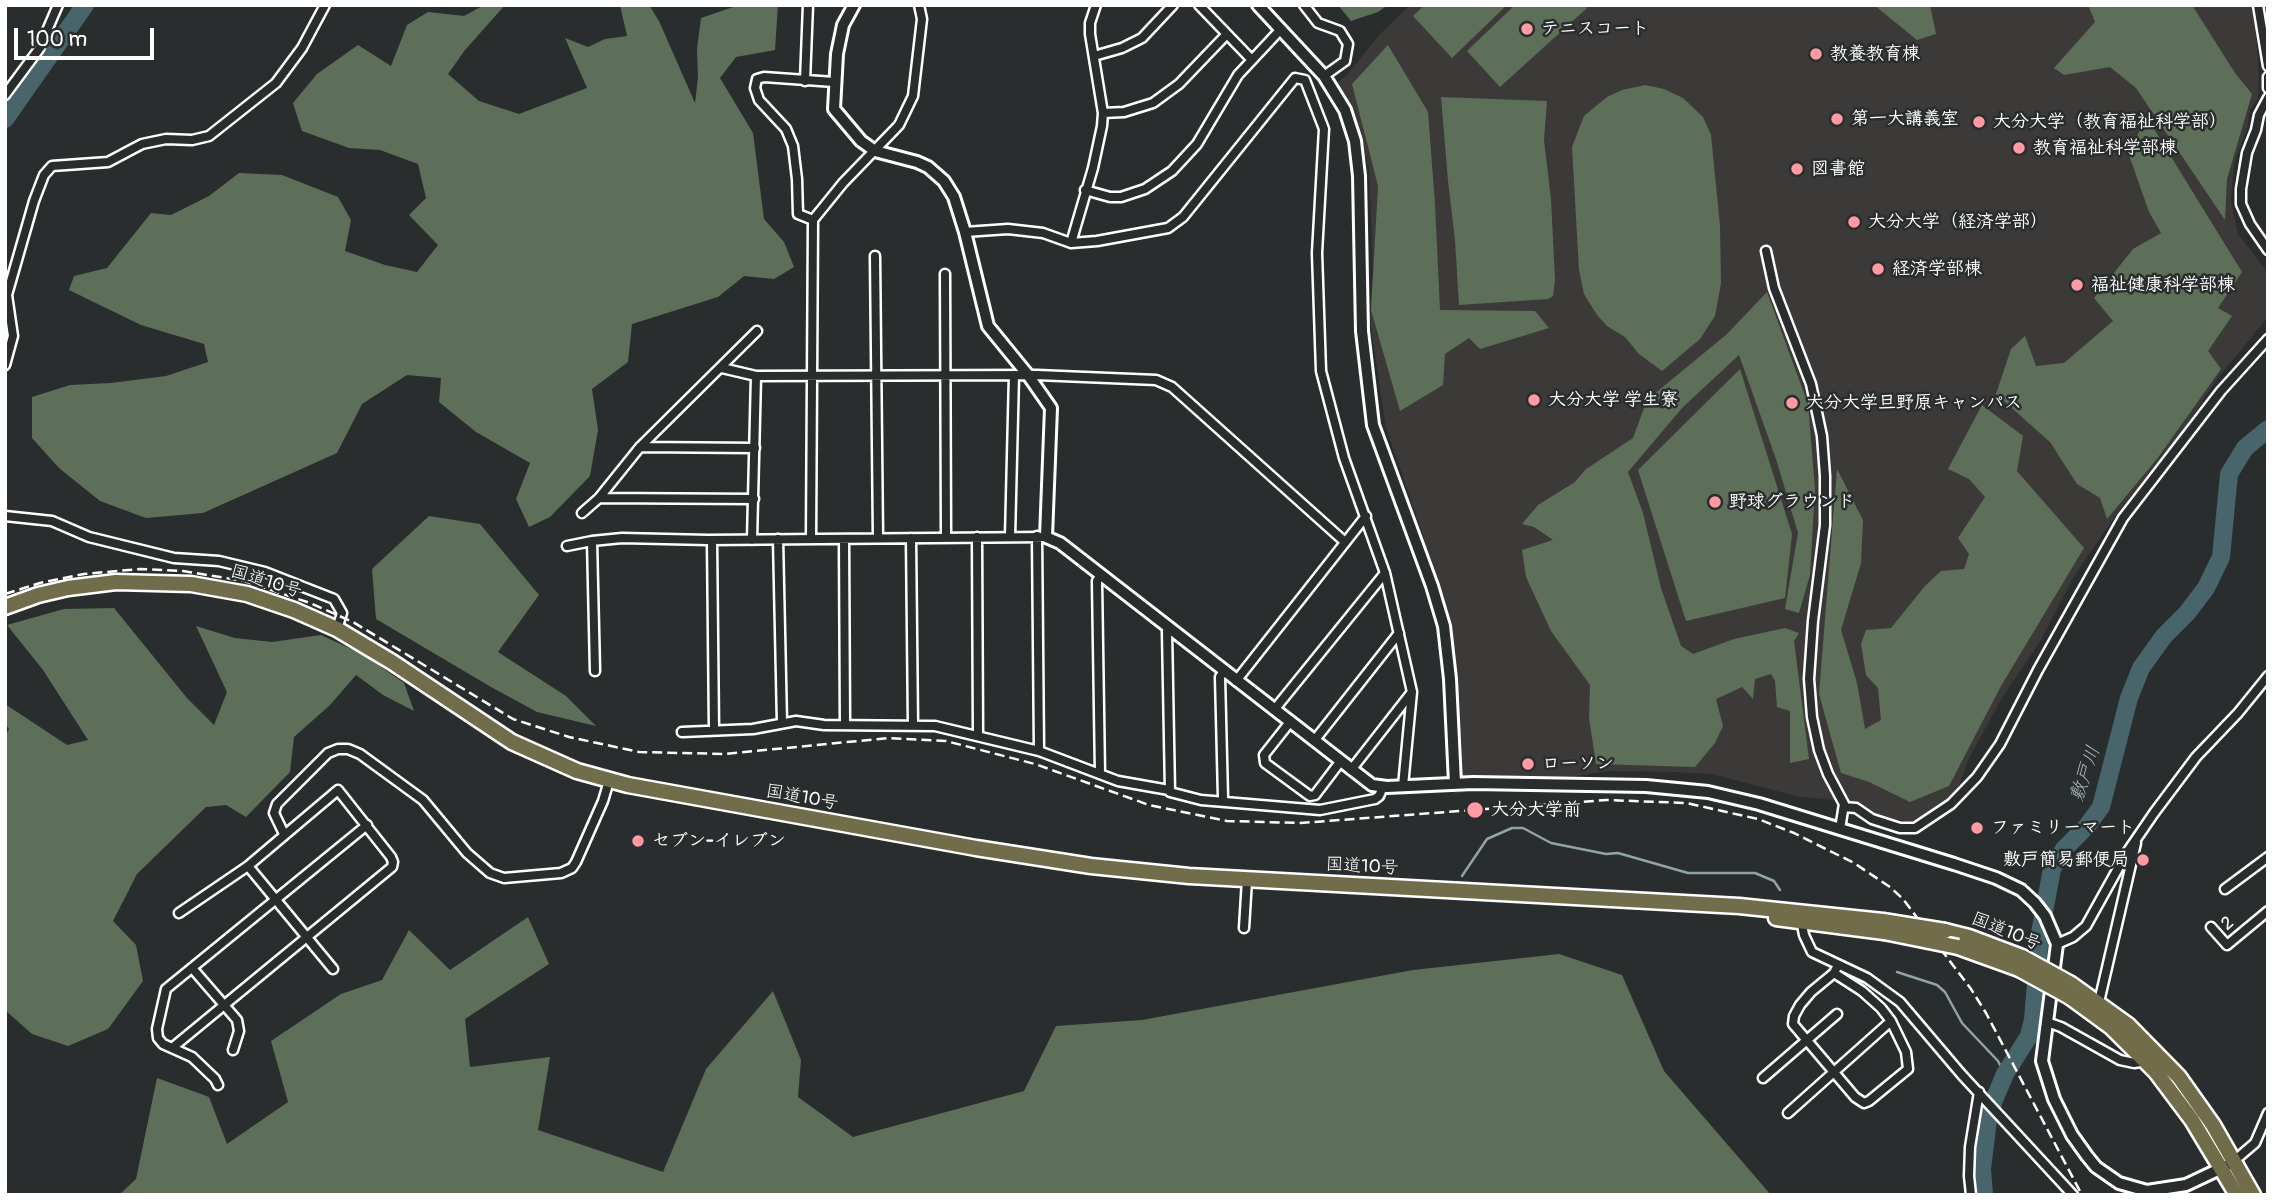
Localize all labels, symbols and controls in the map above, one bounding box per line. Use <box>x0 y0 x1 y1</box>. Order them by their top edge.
scale bar <box>18 14 158 58</box>
place label: テニスコート <box>1541 18 1649 40</box>
marker: テニスコート <box>1519 21 1535 37</box>
text: 100 m <box>27 26 87 53</box>
place label: 教養教育棟 <box>1830 43 1920 65</box>
marker: 教養教育棟 <box>1808 46 1824 62</box>
place label: 第一大講義室 <box>1851 108 1959 130</box>
marker: 第一大講義室 <box>1829 111 1845 127</box>
place label: 大分大学（教育福祉科学部） <box>1993 111 2227 133</box>
marker: 大分大学（教育福祉科学部） <box>1971 114 1987 130</box>
place label: 教育福祉科学部棟 <box>2033 137 2177 159</box>
marker: 教育福祉科学部棟 <box>2011 140 2027 156</box>
place label: 図書館 <box>1811 158 1865 180</box>
marker: 図書館 <box>1789 161 1805 177</box>
place label: 大分大学（経済学部） <box>1868 211 2048 233</box>
marker: 大分大学（経済学部） <box>1846 214 1862 230</box>
place label: 経済学部棟 <box>1892 258 1982 280</box>
marker: 経済学部棟 <box>1870 261 1886 277</box>
place label: 福祉健康科学部棟 <box>2091 274 2235 296</box>
marker: 福祉健康科学部棟 <box>2069 277 2085 293</box>
place label: 大分大学 学生寮 <box>1548 389 1678 411</box>
marker: 大分大学 学生寮 <box>1526 392 1542 408</box>
place label: 大分大学旦野原キャンパス <box>1806 392 2022 414</box>
marker: 大分大学旦野原キャンパス <box>1784 395 1800 411</box>
place label: 野球グラウンド <box>1729 491 1855 513</box>
marker: 野球グラウンド <box>1707 494 1723 510</box>
street label: 国道10号 <box>228 561 304 603</box>
water label: 敷戸川 <box>2066 743 2106 805</box>
place label: ローソン <box>1542 753 1614 775</box>
marker: ローソン <box>1520 756 1536 772</box>
street label: 国道10号 <box>764 781 840 815</box>
place label: 大分大学前 <box>1491 799 1581 821</box>
marker: 大分大学前 <box>1465 800 1485 820</box>
place label: ファミリーマート <box>1991 817 2135 839</box>
marker: ファミリーマート <box>1969 820 1985 836</box>
place label: セブン-イレブン <box>652 830 786 852</box>
marker: セブン-イレブン <box>630 833 646 849</box>
place label: 敷戸簡易郵便局 <box>2003 849 2129 871</box>
marker: 敷戸簡易郵便局 <box>2135 852 2151 868</box>
street label: 国道10号 <box>1325 854 1399 880</box>
street label: 国道10号 <box>1968 908 2044 956</box>
street label: 2 <box>2217 912 2239 936</box>

